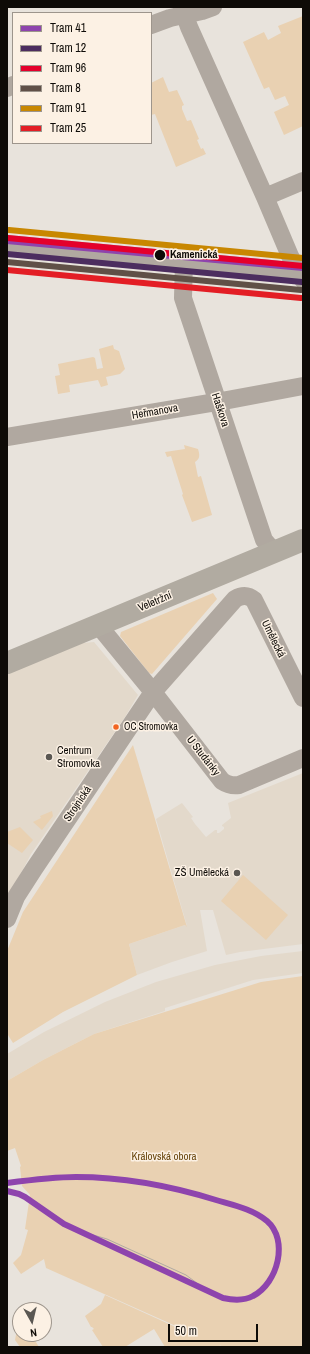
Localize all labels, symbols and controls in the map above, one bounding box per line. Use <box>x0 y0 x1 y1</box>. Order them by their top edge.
legend <box>12 12 152 144</box>
text: Tram 41 <box>50 20 86 36</box>
text: Tram 12 <box>50 40 86 56</box>
text: Tram 96 <box>50 60 86 76</box>
text: Tram 8 <box>50 80 81 96</box>
text: Tram 91 <box>50 100 86 116</box>
text: Tram 25 <box>50 120 86 136</box>
marker: Kamenická <box>153 248 167 262</box>
place label: Kamenická <box>170 248 218 262</box>
street label: Haškova <box>208 391 232 429</box>
street label: Heřmanova <box>131 401 179 423</box>
street label: Veletržní <box>136 589 174 615</box>
street label: Umělecká <box>258 618 288 660</box>
place label: OC Stromovka <box>124 721 178 733</box>
marker: OC Stromovka <box>111 722 121 732</box>
street label: U Studánky <box>183 734 223 778</box>
place label: Centrum Stromovka <box>57 744 100 770</box>
marker: Centrum Stromovka <box>44 752 54 762</box>
street label: Strojnická <box>61 784 95 824</box>
place label: ZŠ Umělecká <box>175 866 229 880</box>
marker: ZŠ Umělecká <box>232 868 242 878</box>
park label: Královská obora <box>131 1150 197 1164</box>
north arrow <box>12 1302 52 1342</box>
scale bar <box>170 1316 260 1342</box>
text: 50 m <box>175 1323 197 1339</box>
text: N <box>29 1326 38 1340</box>

